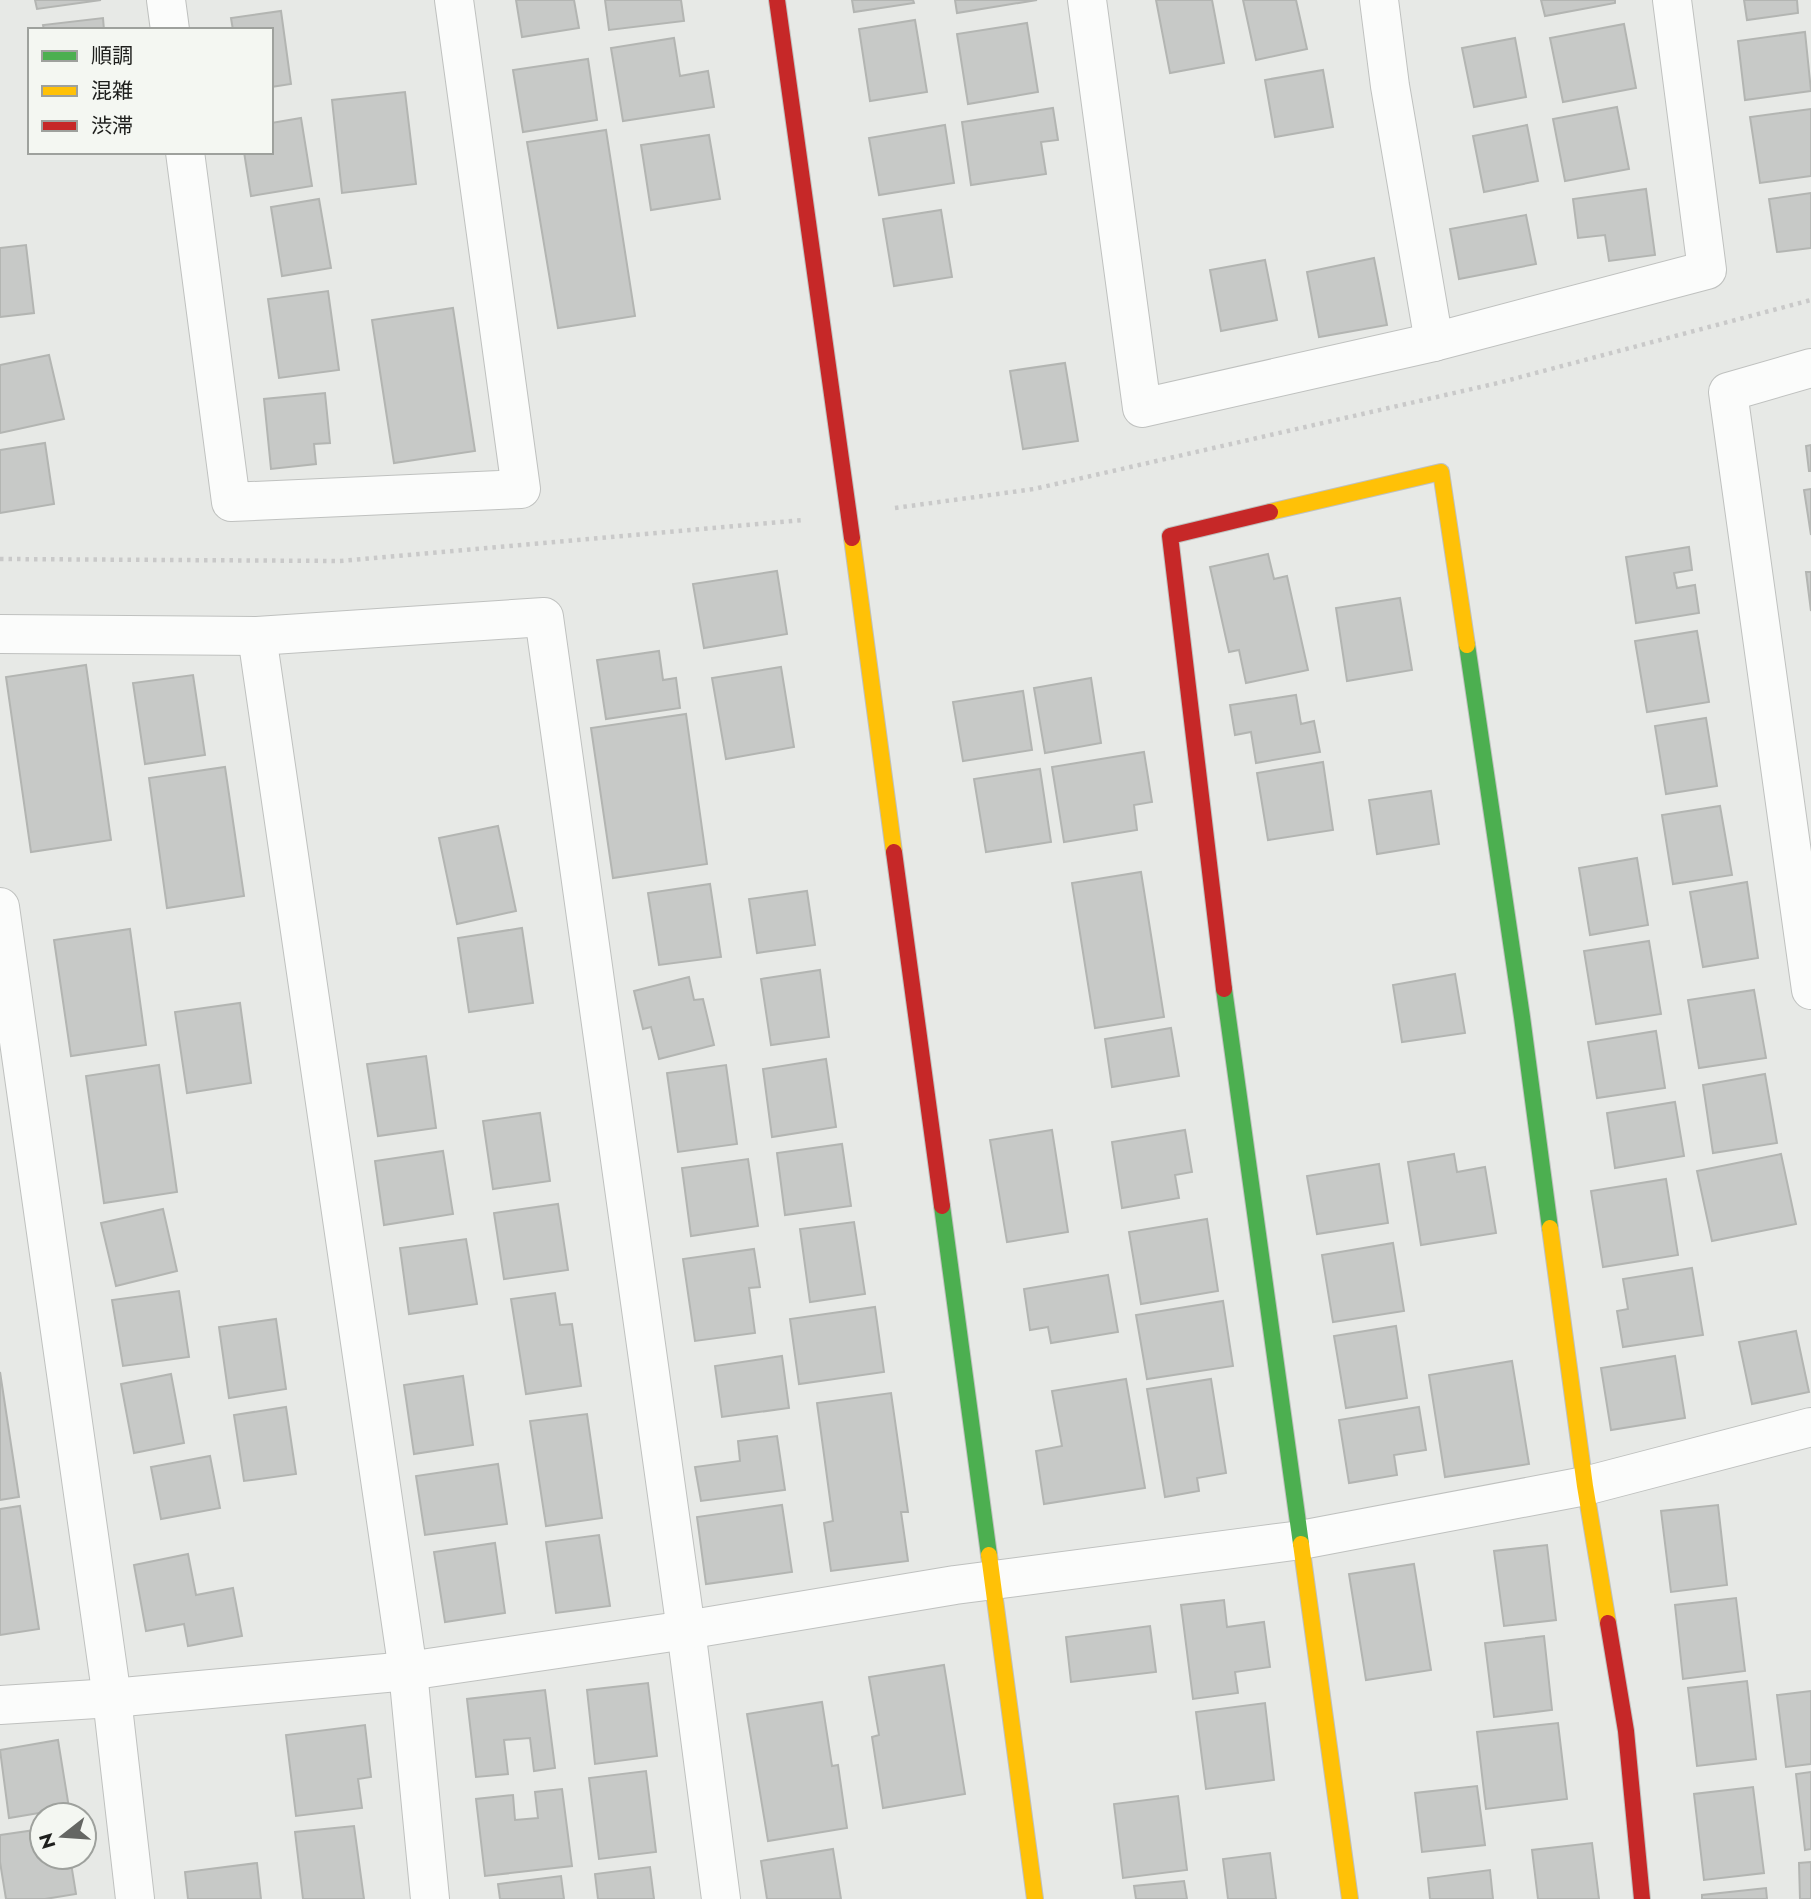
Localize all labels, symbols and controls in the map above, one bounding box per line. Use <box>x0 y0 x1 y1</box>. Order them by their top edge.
legend <box>28 28 273 154</box>
text: 順調 <box>91 41 133 71</box>
text: 混雑 <box>91 76 133 106</box>
text: 渋滞 <box>91 111 133 141</box>
north arrow <box>28 1801 98 1871</box>
text: N <box>32 1830 62 1852</box>

